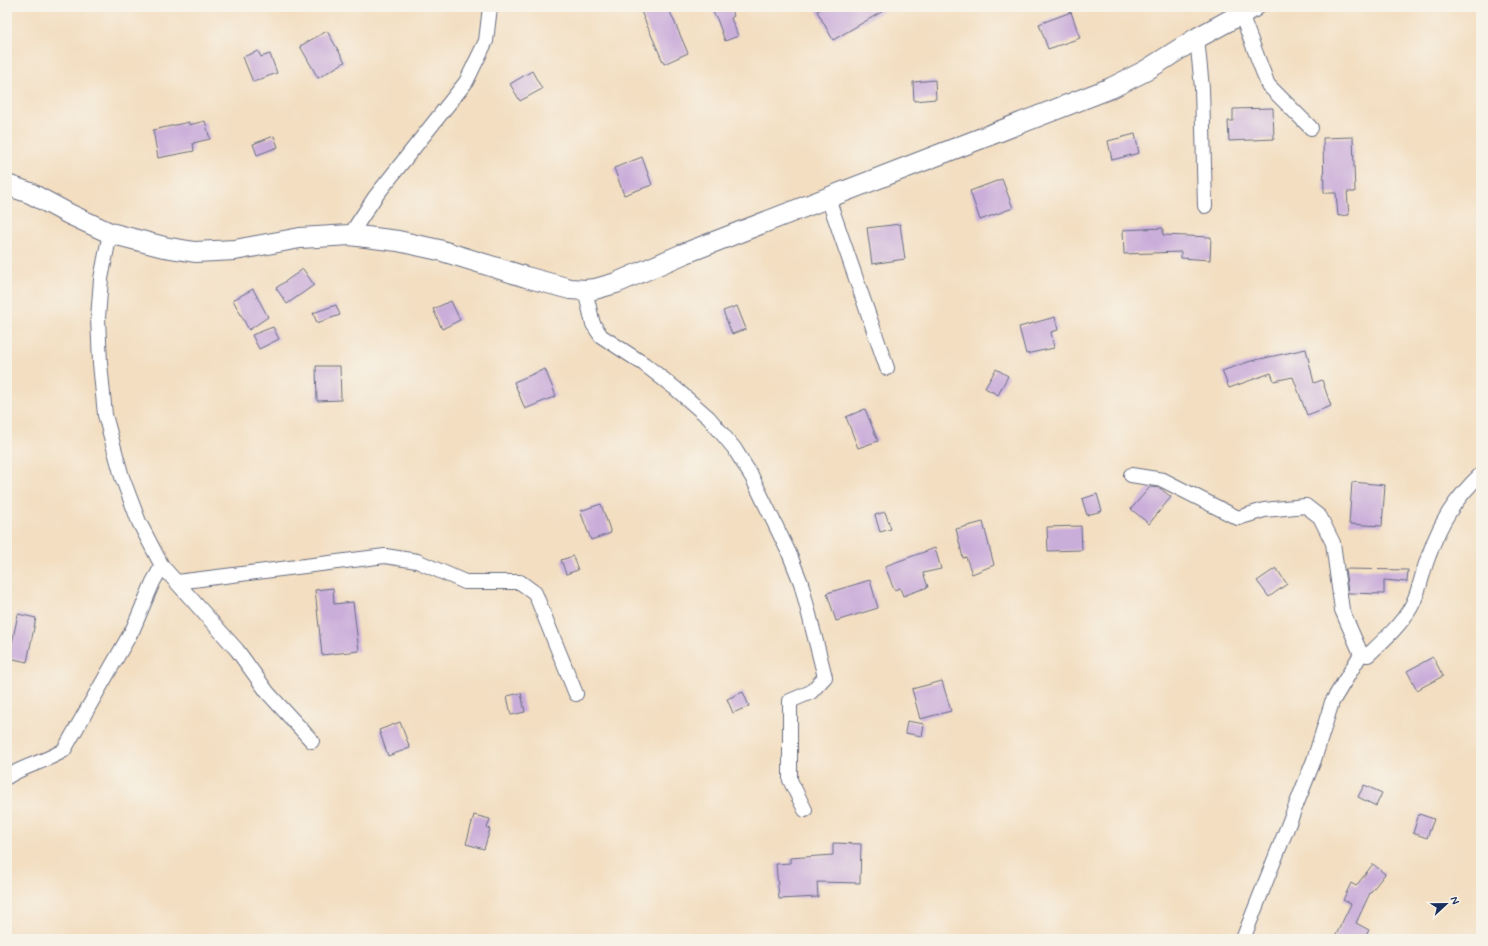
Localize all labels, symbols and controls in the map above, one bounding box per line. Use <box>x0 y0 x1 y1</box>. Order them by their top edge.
north arrow <box>1426 884 1466 924</box>
text: N <box>1446 895 1462 907</box>

